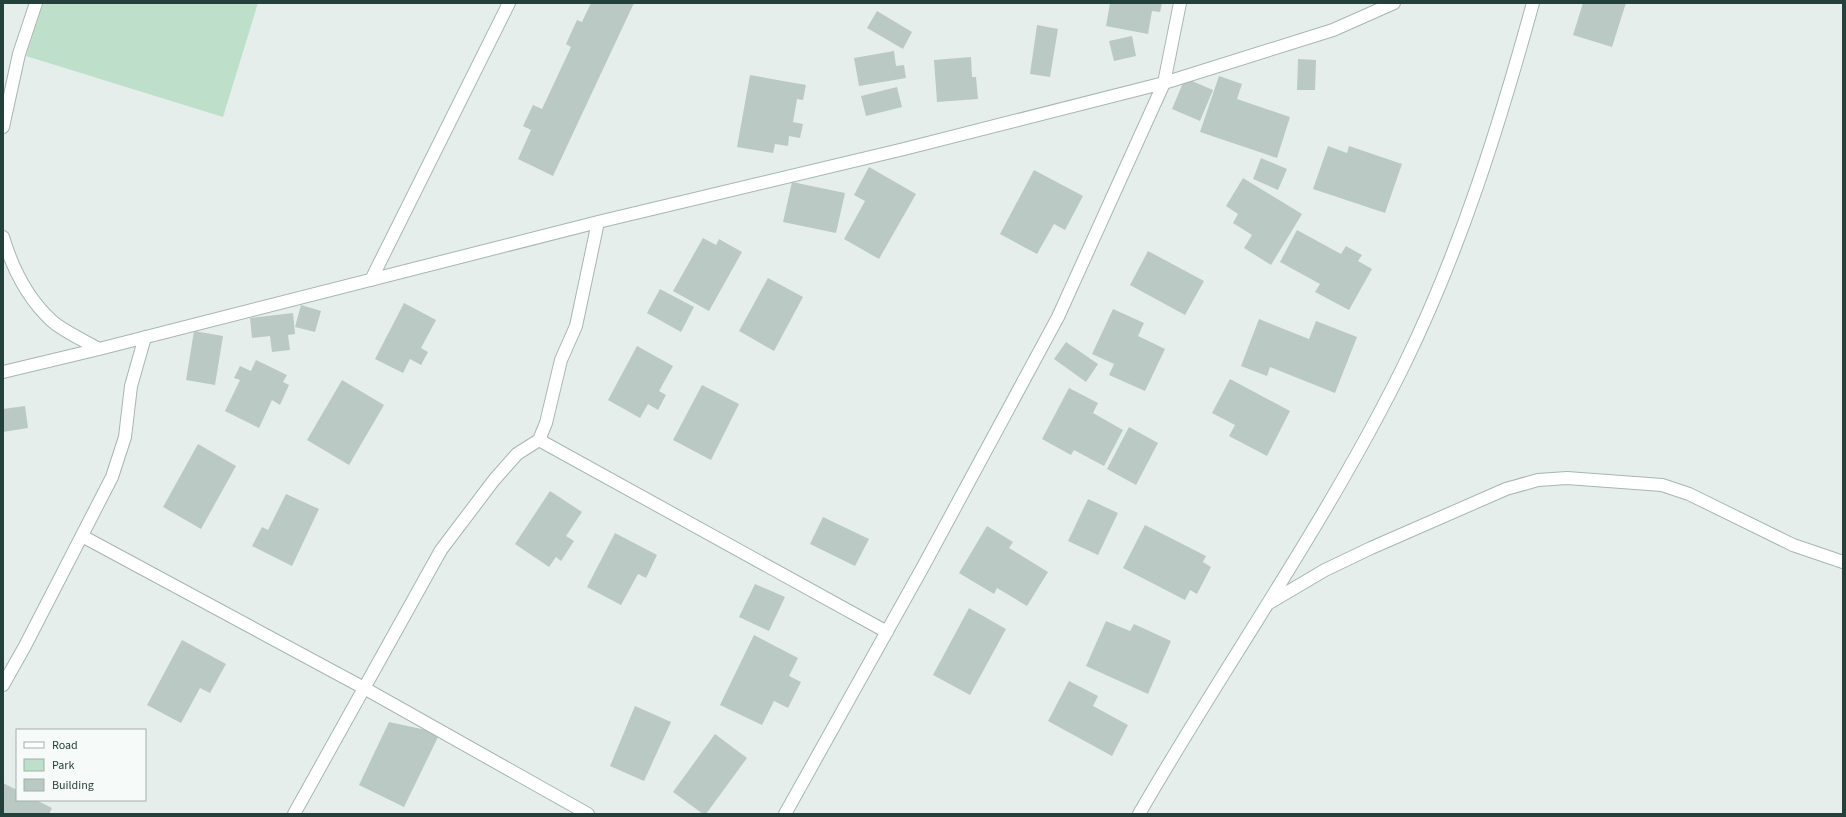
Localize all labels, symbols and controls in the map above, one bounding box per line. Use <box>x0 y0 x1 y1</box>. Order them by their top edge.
legend <box>16 729 146 801</box>
text: Road <box>52 737 78 754</box>
text: Park <box>52 757 74 774</box>
text: Building <box>52 777 94 794</box>

